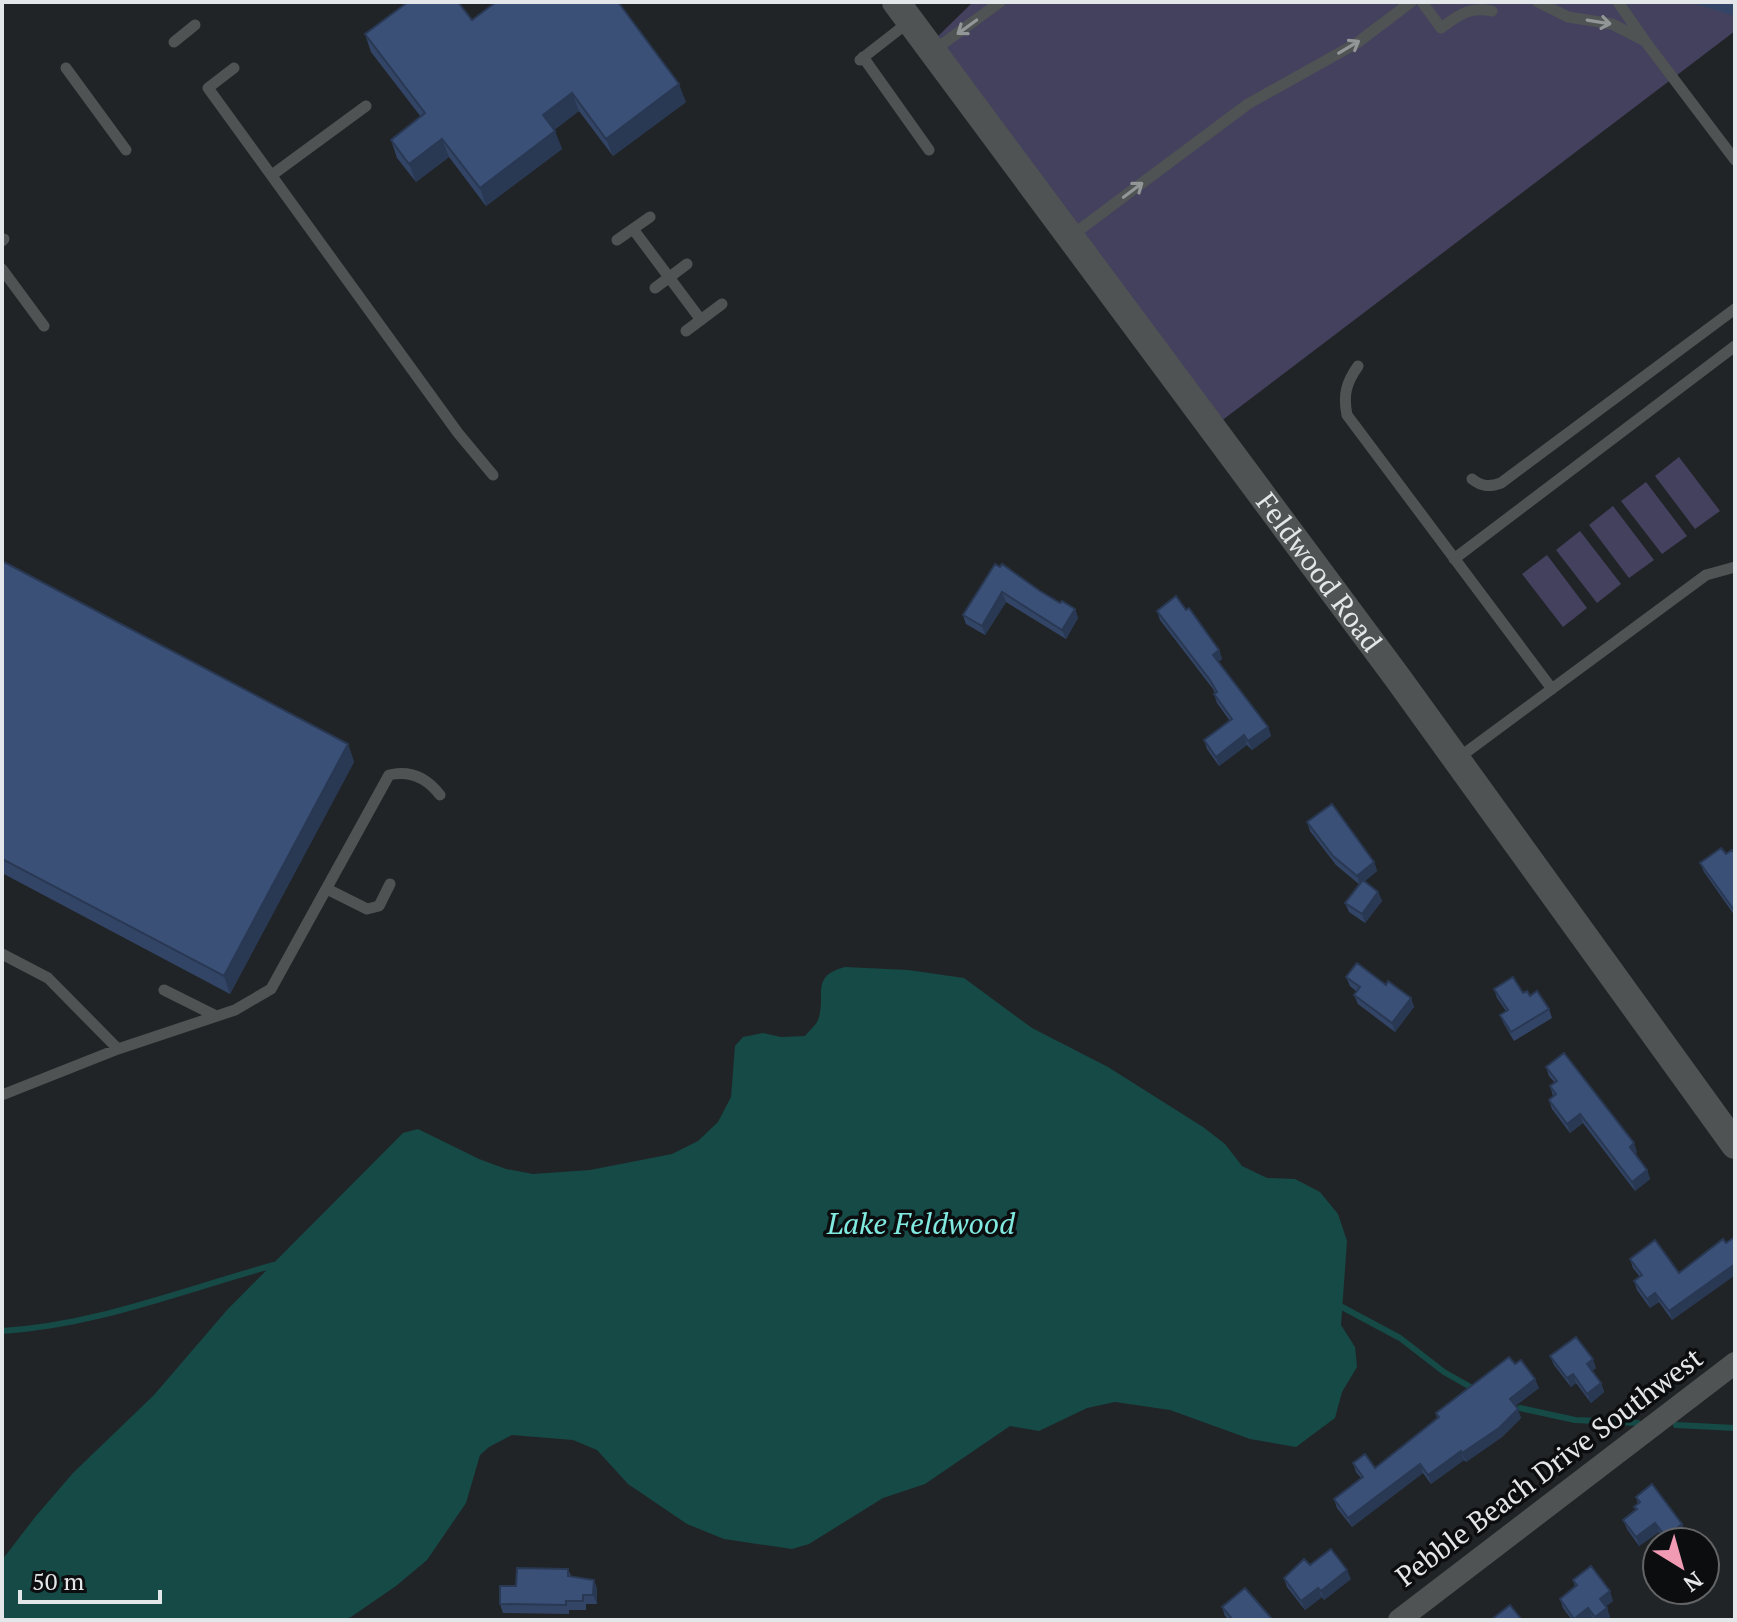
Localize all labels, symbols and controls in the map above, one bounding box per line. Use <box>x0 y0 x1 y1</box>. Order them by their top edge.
one-way arrow <box>1585 15 1611 30</box>
one-way arrow <box>956 18 978 35</box>
one-way arrow <box>1337 39 1360 55</box>
one-way arrow <box>1121 181 1143 198</box>
street label: Feldwood Road <box>1248 485 1391 659</box>
water label: Lake Feldwood <box>826 1203 1016 1243</box>
street label: Pebble Beach Drive Southwest <box>1388 1339 1710 1594</box>
north arrow <box>1641 1526 1721 1606</box>
scale bar <box>20 1554 160 1604</box>
text: 50 m <box>32 1565 84 1597</box>
text: N <box>1678 1566 1709 1599</box>

